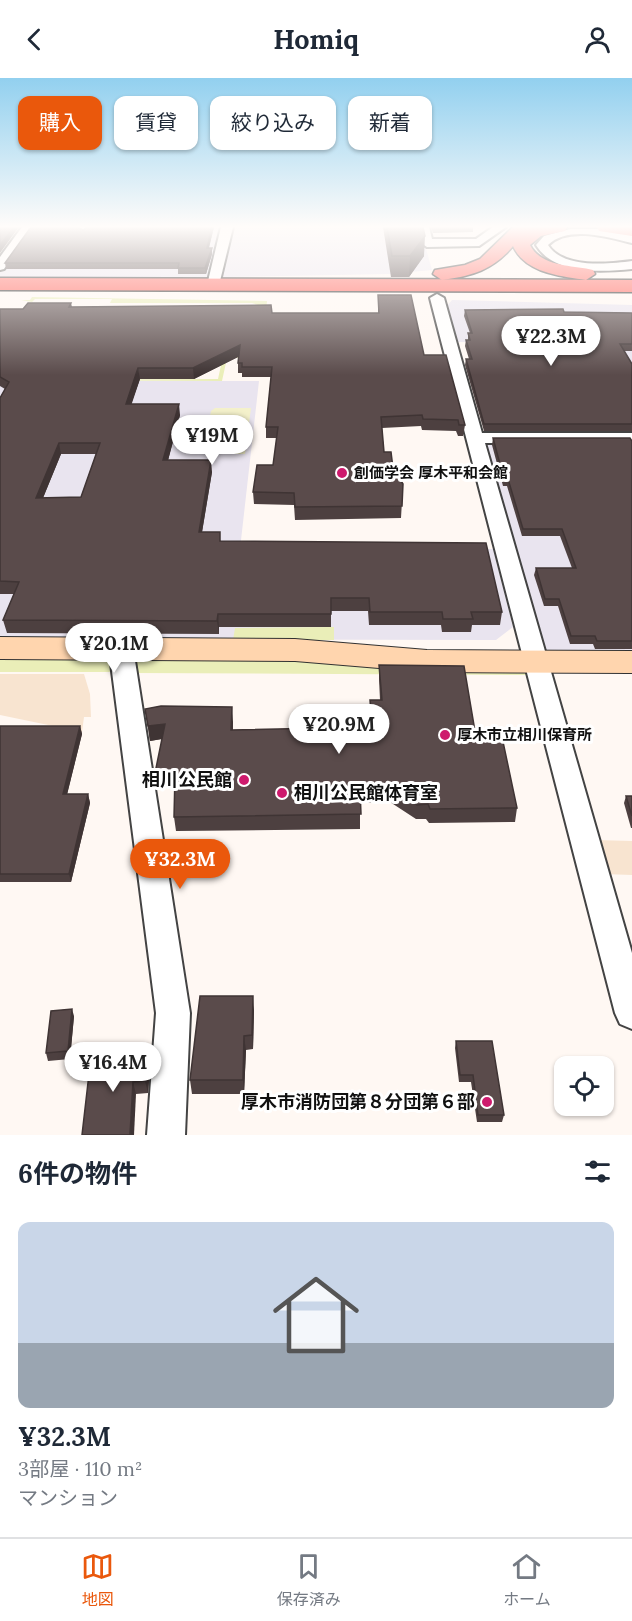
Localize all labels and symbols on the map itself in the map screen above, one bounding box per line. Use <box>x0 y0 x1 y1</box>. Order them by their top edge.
pin: ¥22.3M <box>502 316 600 367</box>
pin: ¥19M <box>176 415 248 466</box>
place label: 創価学会 厚木平和会館 <box>354 463 508 482</box>
marker: 創価学会 厚木平和会館 <box>335 466 349 480</box>
pin: ¥20.1M <box>65 623 163 674</box>
pin: ¥20.9M <box>290 704 388 755</box>
place label: 厚木市立相川保育所 <box>457 725 592 744</box>
marker: 厚木市立相川保育所 <box>438 728 452 742</box>
place label: 相川公民館 <box>142 768 232 791</box>
marker: 相川公民館 <box>237 773 251 787</box>
place label: 相川公民館体育室 <box>294 781 438 804</box>
marker: 相川公民館体育室 <box>275 786 289 800</box>
pin: ¥32.3M <box>131 839 229 890</box>
pin: ¥16.4M <box>64 1042 162 1093</box>
place label: 厚木市消防団第８分団第６部 <box>241 1090 475 1113</box>
marker: 厚木市消防団第８分団第６部 <box>480 1095 494 1109</box>

